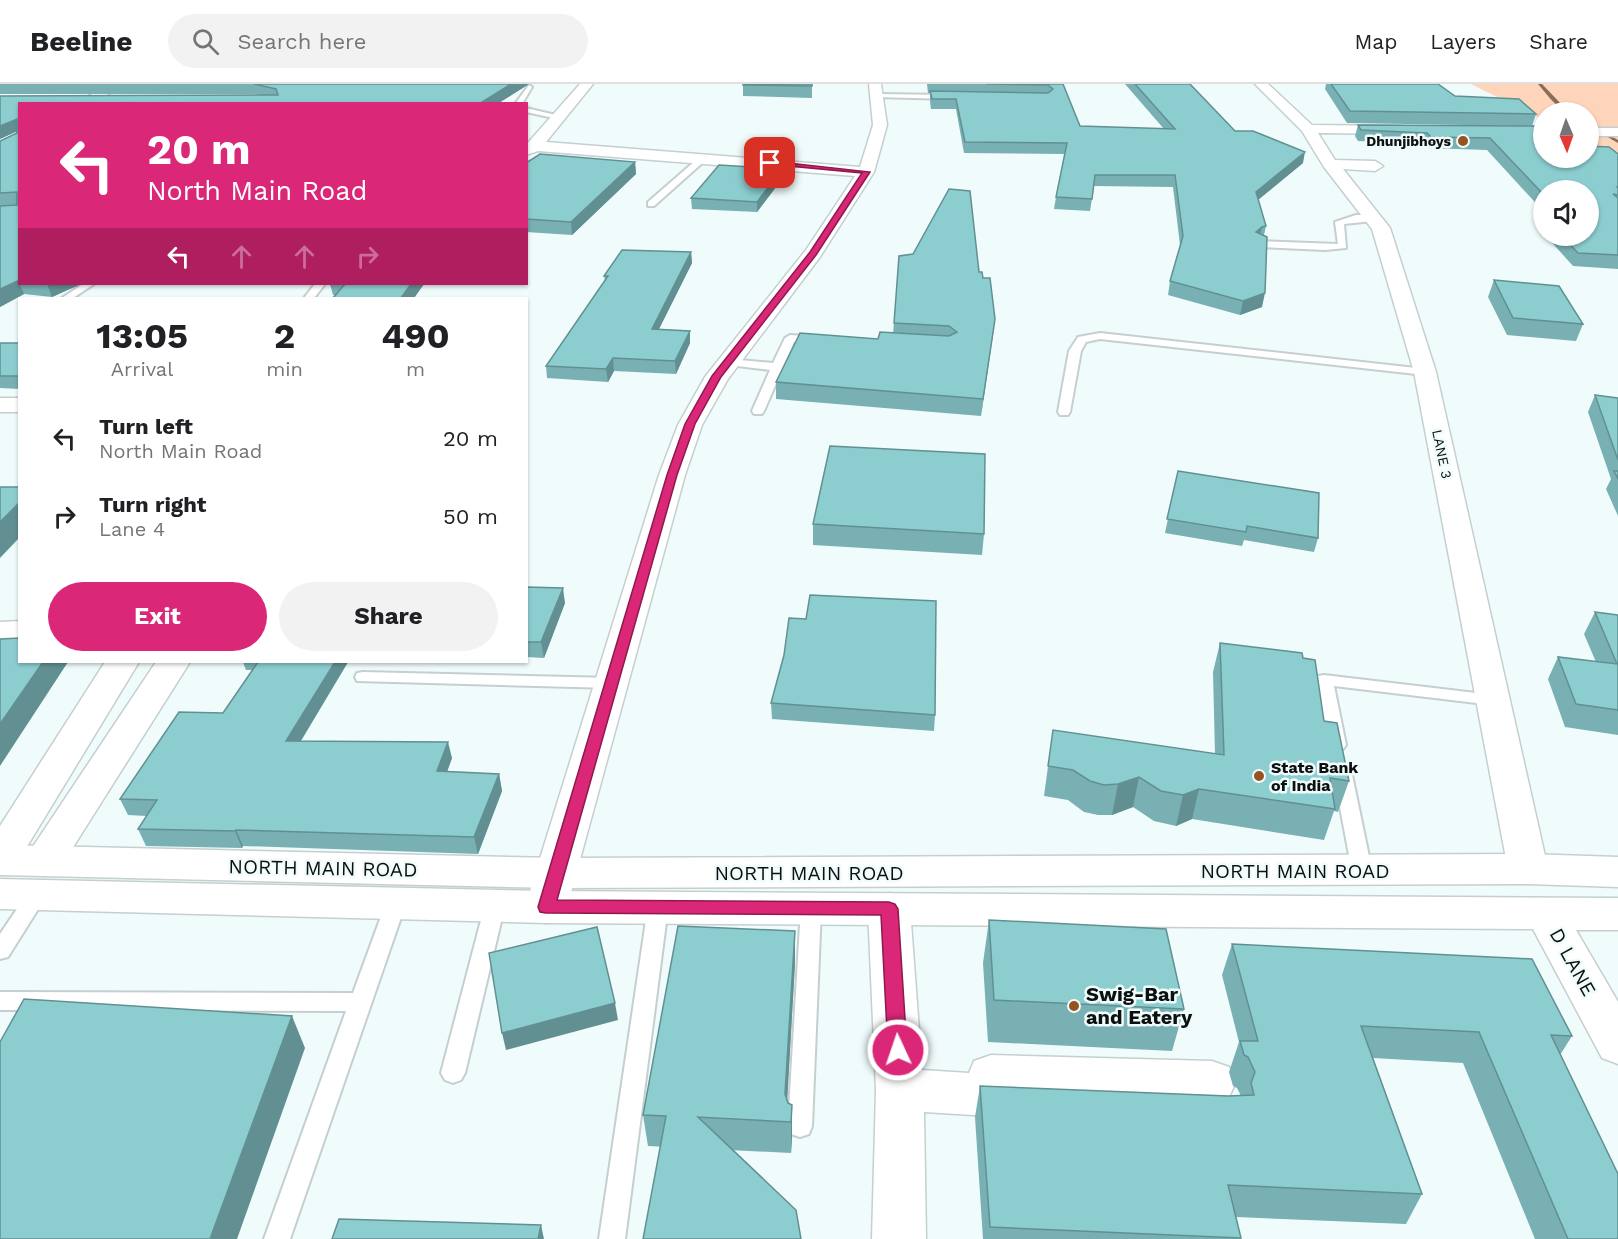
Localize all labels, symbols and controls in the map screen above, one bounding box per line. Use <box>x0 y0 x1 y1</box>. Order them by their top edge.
search box <box>168 14 588 68</box>
text: Beeline <box>30 25 132 58</box>
icon: search <box>189 25 222 58</box>
text: Search here <box>237 29 366 54</box>
text: Map <box>1354 29 1397 54</box>
text: Layers <box>1430 29 1496 54</box>
text: Share <box>1529 29 1588 54</box>
north arrow <box>1533 102 1599 168</box>
map controls <box>1533 102 1599 246</box>
text: 20 m <box>147 125 251 174</box>
icon: left <box>48 126 126 204</box>
place label: Dhunjibhoys <box>1366 133 1452 149</box>
marker: Dhunjibhoys <box>1456 134 1470 148</box>
pin <box>744 137 795 188</box>
icon: arrive <box>753 146 786 179</box>
text: North Main Road <box>147 175 367 207</box>
button: sound <box>1533 180 1599 246</box>
icon: left <box>162 240 195 273</box>
icon: ahead <box>225 240 258 273</box>
icon: ahead <box>288 240 321 273</box>
icon: right <box>351 240 384 273</box>
text: 13:05 <box>96 315 188 357</box>
text: 2 <box>274 315 295 357</box>
text: 490 <box>381 315 450 357</box>
text: Arrival <box>111 357 173 381</box>
text: min <box>266 357 303 381</box>
text: m <box>406 357 425 381</box>
text: Turn left <box>99 414 193 439</box>
icon: left <box>48 422 81 455</box>
text: 20 m <box>443 426 498 451</box>
street label: LANE 3 <box>1429 428 1455 480</box>
text: North Main Road <box>99 439 262 463</box>
text: Turn right <box>99 492 206 517</box>
icon: right <box>48 500 81 533</box>
text: 50 m <box>443 504 498 529</box>
text: Lane 4 <box>99 517 165 541</box>
button: Exit <box>48 582 267 651</box>
button: Share <box>279 582 498 651</box>
place label: State Bank of India <box>1271 758 1358 795</box>
marker: State Bank of India <box>1252 769 1266 783</box>
street label: NORTH MAIN ROAD <box>228 854 418 882</box>
street label: NORTH MAIN ROAD <box>1200 859 1390 883</box>
street label: NORTH MAIN ROAD <box>714 861 904 885</box>
street label: D LANE <box>1545 924 1601 1000</box>
place label: Swig-Bar and Eatery <box>1086 982 1193 1029</box>
marker: Swig-Bar and Eatery <box>1067 999 1081 1013</box>
position arrow <box>866 1018 930 1082</box>

